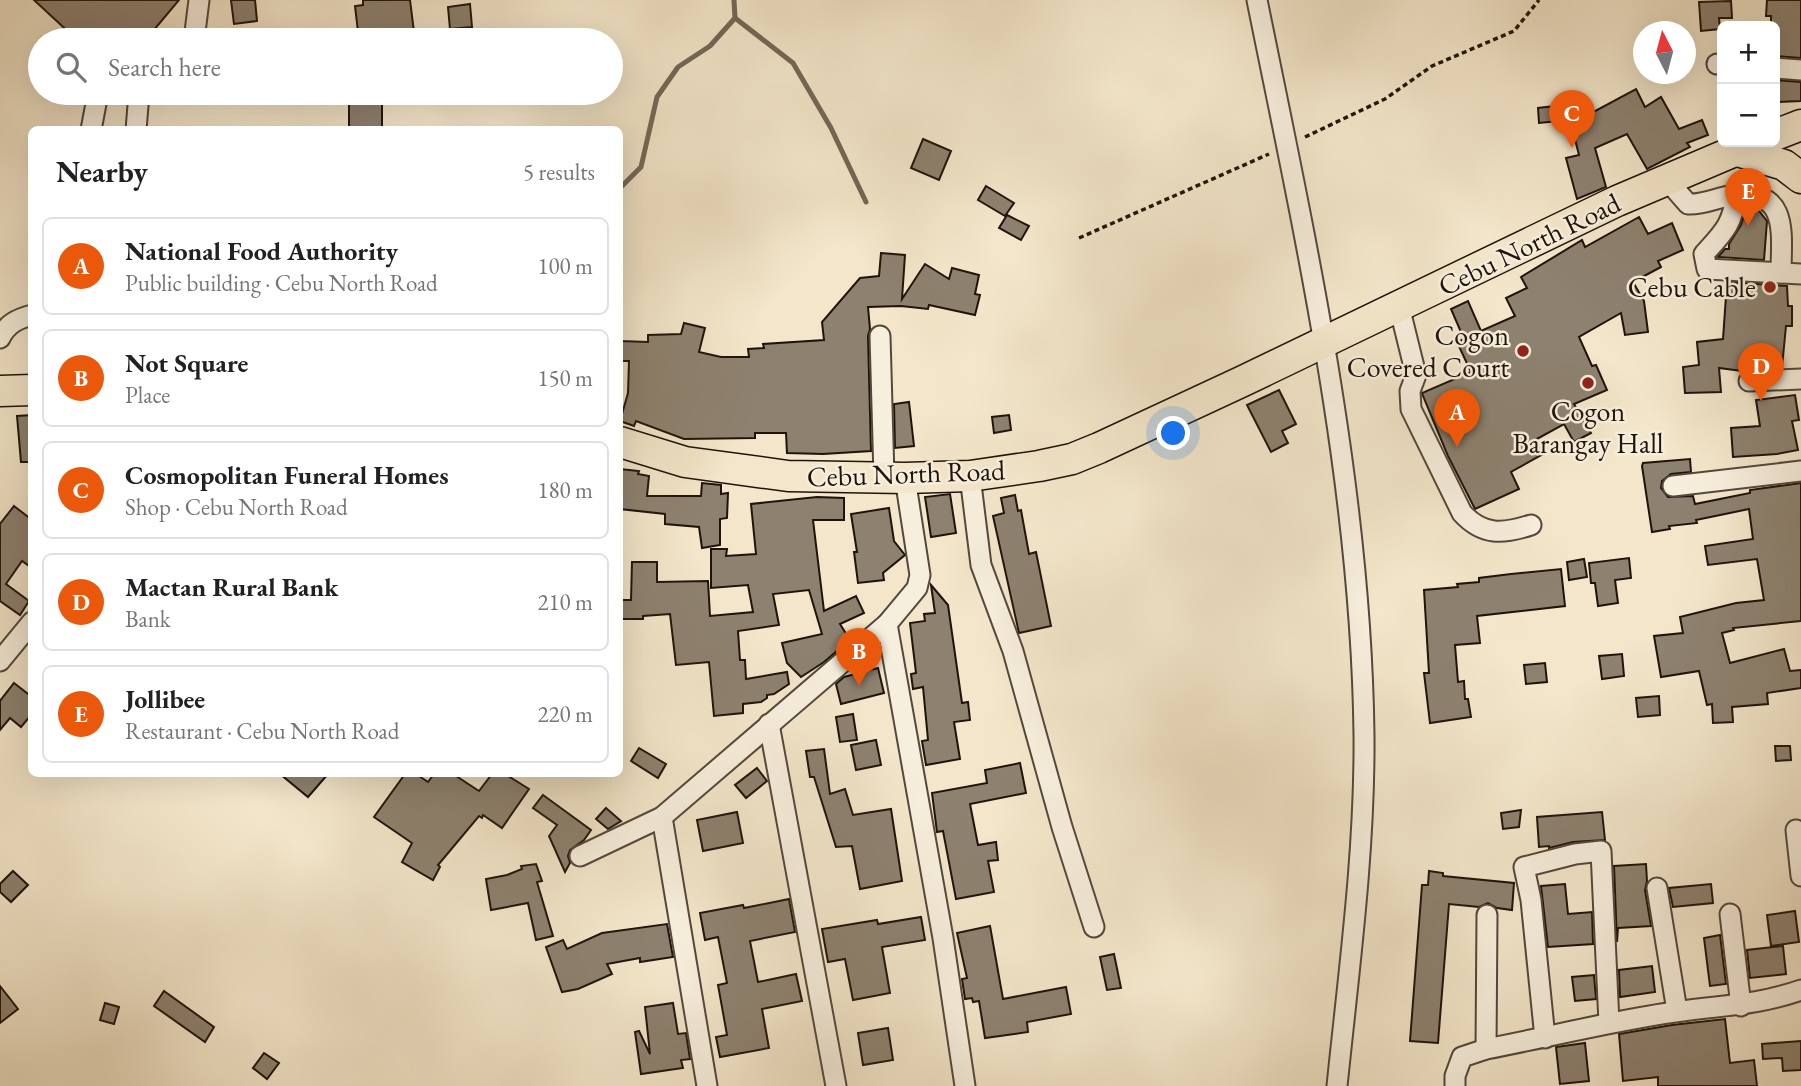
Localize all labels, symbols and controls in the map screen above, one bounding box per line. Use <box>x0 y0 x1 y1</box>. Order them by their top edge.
north arrow <box>1633 21 1696 84</box>
map controls <box>1717 21 1780 147</box>
button: + <box>1717 21 1780 84</box>
search box <box>28 28 623 105</box>
icon: search <box>52 48 90 86</box>
text: Search here <box>108 50 221 84</box>
button: − <box>1717 84 1780 147</box>
pin: C <box>1549 90 1595 148</box>
text: Nearby <box>56 152 148 191</box>
text: 5 results <box>523 157 595 187</box>
pin: E <box>1725 168 1771 226</box>
street label: Cebu North Road <box>1432 184 1627 304</box>
text: National Food Authority <box>125 234 398 268</box>
text: A <box>73 251 89 281</box>
text: 100 m <box>537 251 593 281</box>
text: Public building · Cebu North Road <box>125 268 438 298</box>
place label: Cebu Cable <box>1628 269 1756 305</box>
marker: Cebu Cable <box>1762 279 1778 295</box>
place label: Cogon Covered Court <box>1347 317 1509 385</box>
marker: Cogon Covered Court <box>1515 343 1531 359</box>
pin: D <box>1738 343 1784 401</box>
text: Not Square <box>125 346 248 380</box>
text: B <box>74 363 88 393</box>
text: 150 m <box>537 363 593 393</box>
marker: Cogon Barangay Hall <box>1580 375 1596 391</box>
text: Place <box>125 380 170 410</box>
pin: A <box>1434 389 1480 447</box>
place label: Cogon Barangay Hall <box>1512 393 1664 461</box>
your location <box>1156 416 1190 450</box>
street label: Cebu North Road <box>806 452 1007 494</box>
text: Cosmopolitan Funeral Homes <box>125 458 449 492</box>
text: C <box>73 475 89 505</box>
text: 180 m <box>537 475 593 505</box>
text: Shop · Cebu North Road <box>125 492 348 522</box>
text: Mactan Rural Bank <box>125 570 338 604</box>
text: D <box>72 587 90 617</box>
text: 210 m <box>537 587 593 617</box>
text: Bank <box>125 604 171 634</box>
pin: B <box>836 628 882 686</box>
text: Jollibee <box>125 682 205 716</box>
text: E <box>74 699 88 729</box>
text: 220 m <box>537 699 593 729</box>
text: Restaurant · Cebu North Road <box>125 716 399 746</box>

